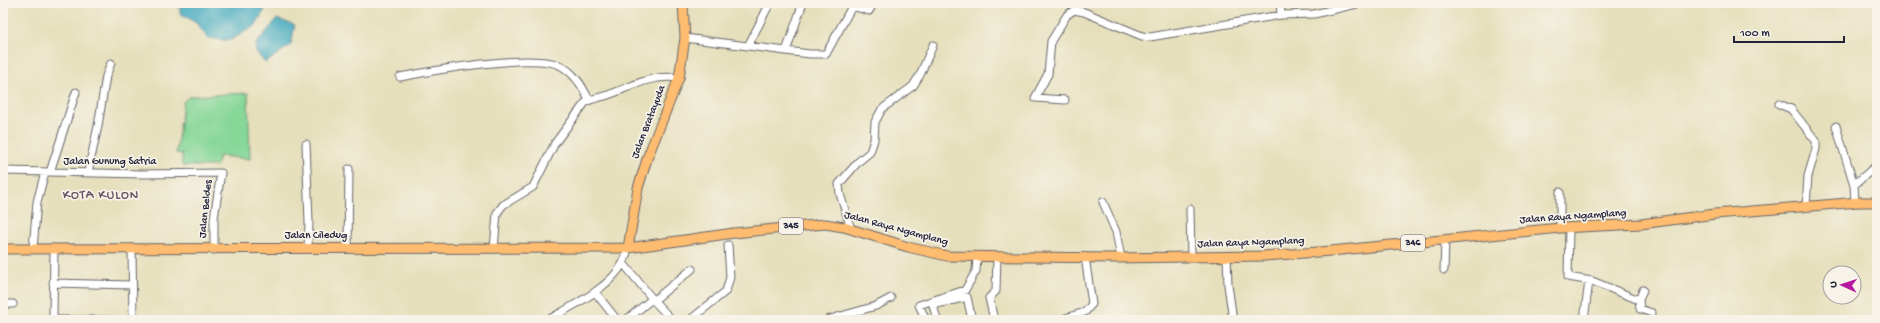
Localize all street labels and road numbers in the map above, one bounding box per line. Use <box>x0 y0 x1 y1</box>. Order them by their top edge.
street label: Jalan Bratayuda <box>629 83 669 160</box>
street label: Jalan Gunung Satria <box>64 156 157 168</box>
street label: Jalan Beldes <box>197 178 215 239</box>
street label: Jalan Raya Ngamplang <box>1519 207 1627 227</box>
street label: Jalan Raya Ngamplang <box>843 209 949 249</box>
road number: 345 <box>779 218 803 234</box>
street label: Jalan Ciledug <box>285 230 347 242</box>
street label: Jalan Raya Ngamplang <box>1197 235 1305 251</box>
road number: 346 <box>1401 235 1425 251</box>

